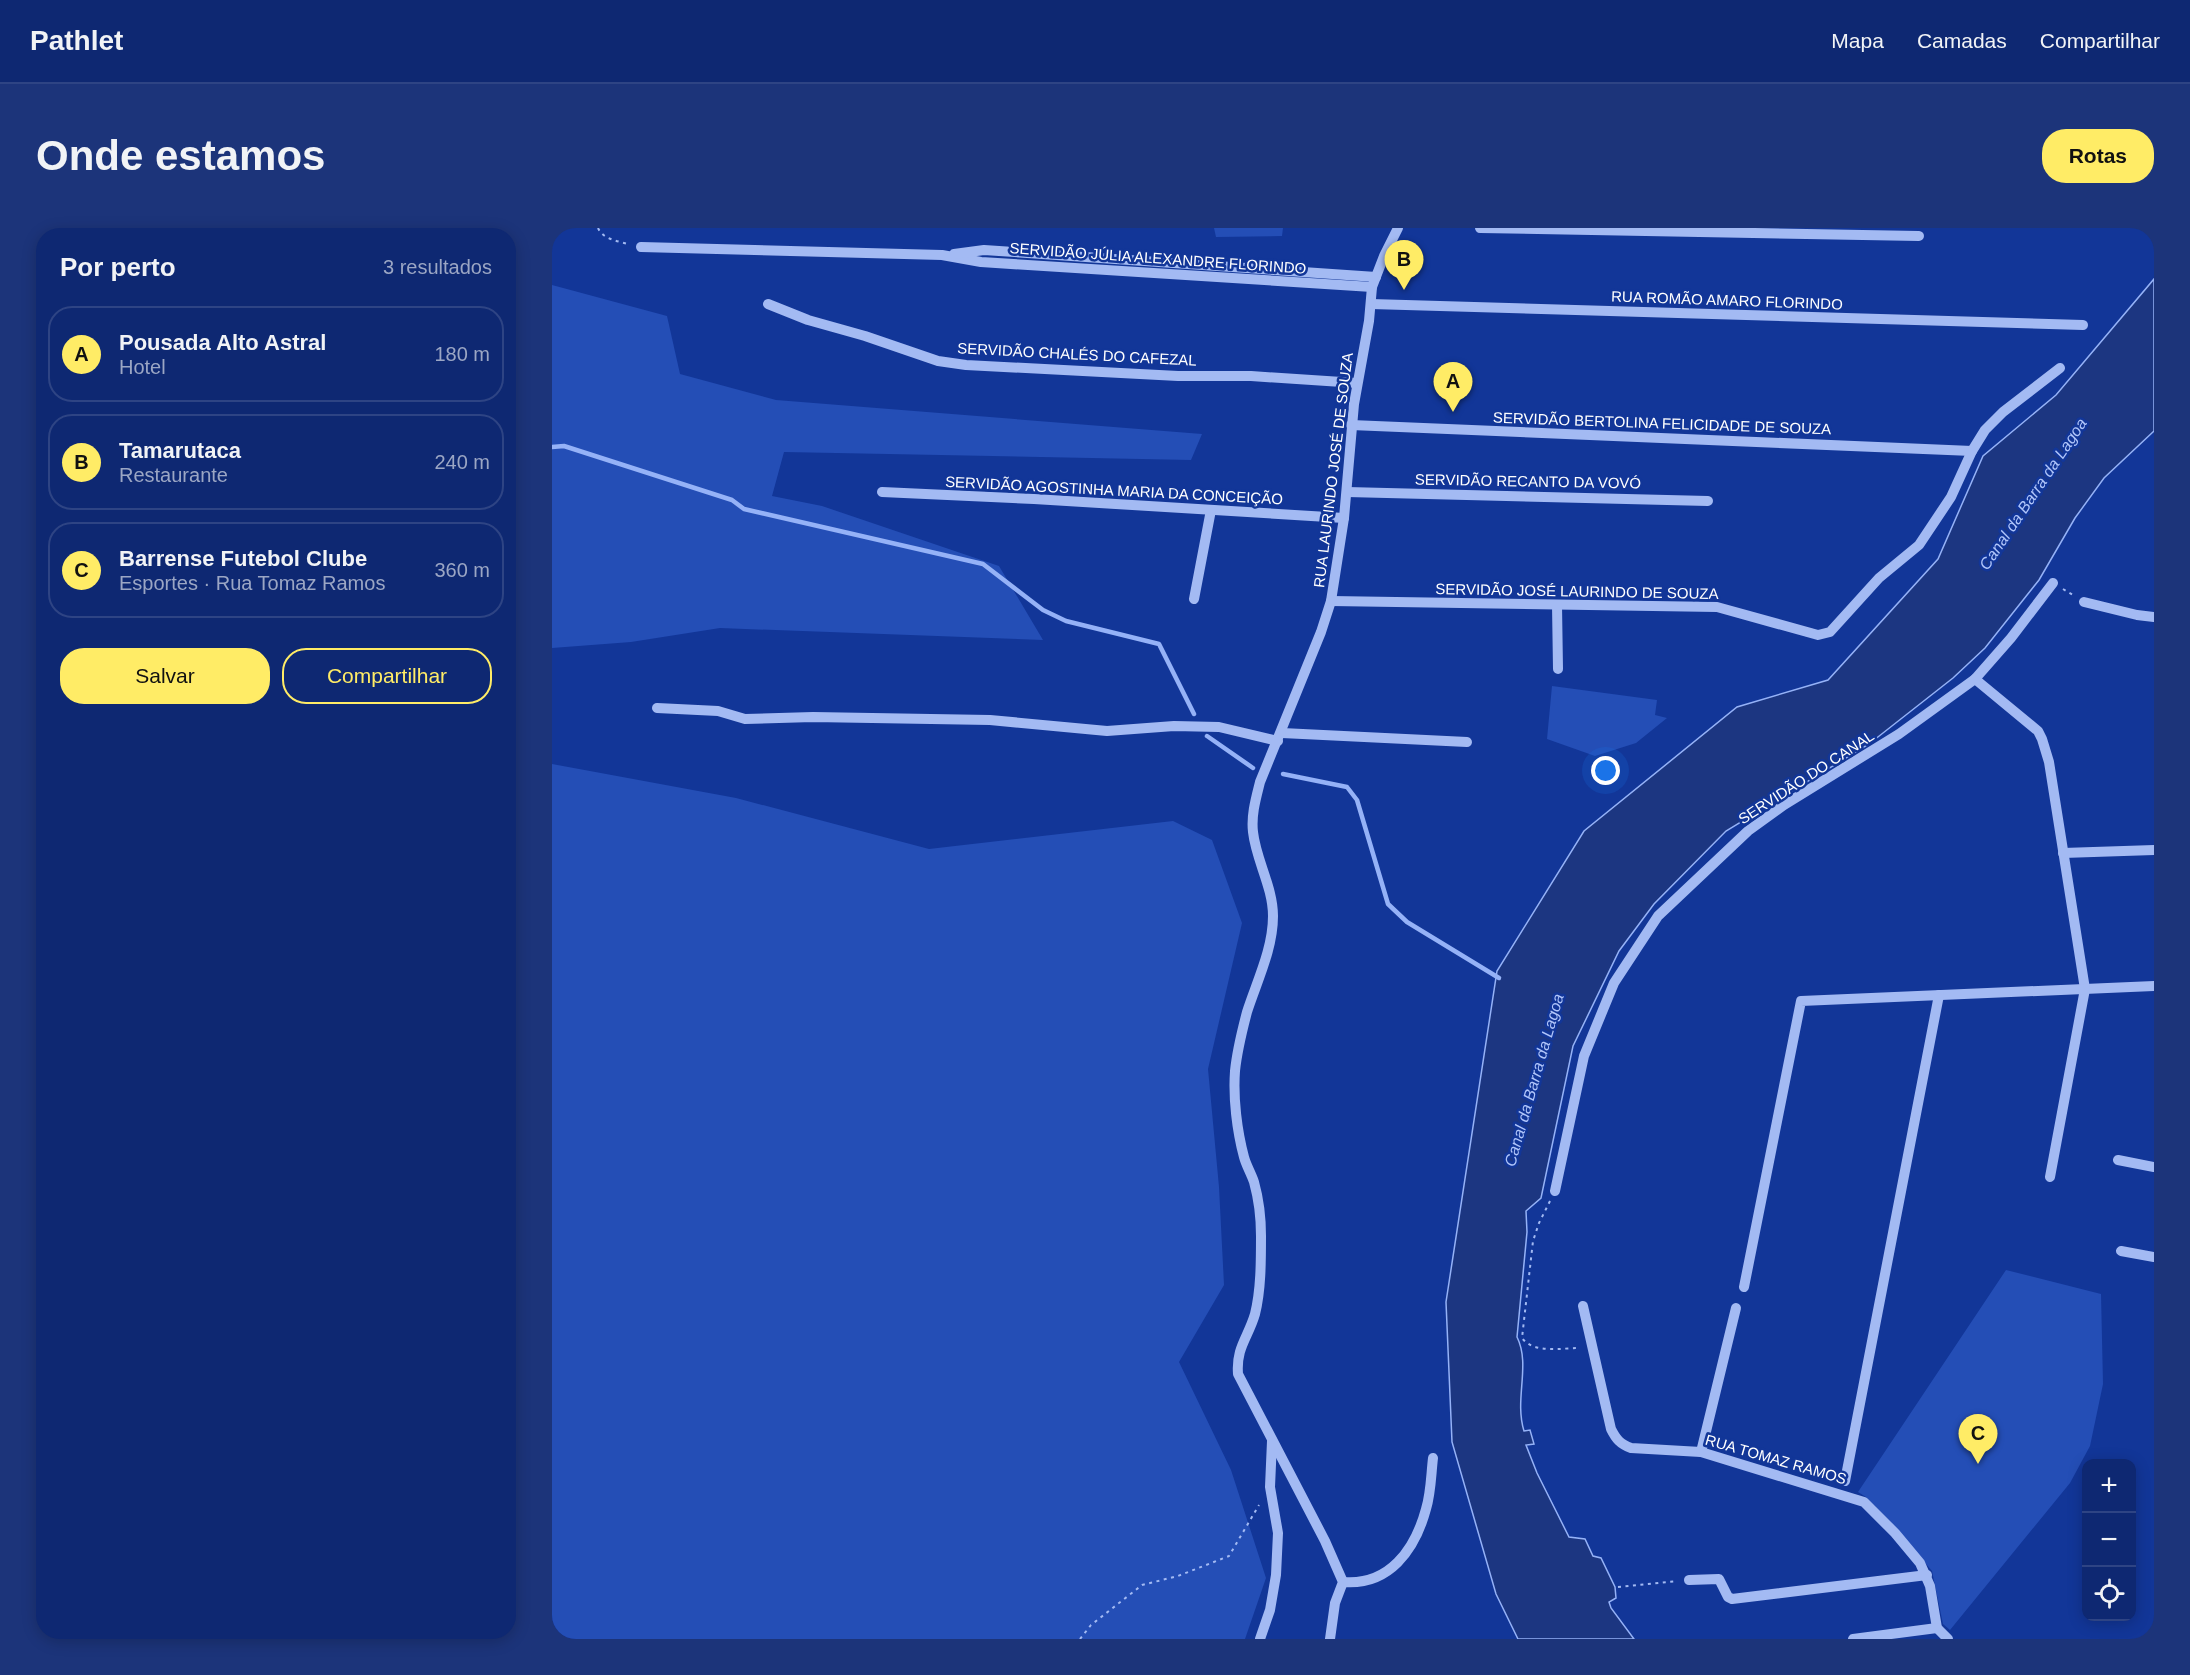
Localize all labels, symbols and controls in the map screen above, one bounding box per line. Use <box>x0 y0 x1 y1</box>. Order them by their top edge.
text: Pathlet <box>30 25 123 56</box>
text: Mapa <box>1831 29 1884 52</box>
text: Camadas <box>1917 29 2007 52</box>
text: Compartilhar <box>2040 29 2160 52</box>
button: Rotas <box>2042 129 2154 183</box>
text: Onde estamos <box>36 132 325 179</box>
street label: SERVIDÃO JÚLIA ALEXANDRE FLORINDO <box>1009 239 1307 277</box>
pin: B <box>1384 241 1424 290</box>
text: Por perto <box>60 252 176 282</box>
text: 3 resultados <box>383 256 492 278</box>
street label: RUA ROMÃO AMARO FLORINDO <box>1611 287 1843 313</box>
text: Pousada Alto Astral <box>119 330 326 355</box>
street label: SERVIDÃO CHALÉS DO CAFEZAL <box>957 339 1197 369</box>
text: A <box>74 343 89 365</box>
text: 180 m <box>434 343 490 365</box>
street label: RUA LAURINDO JOSÉ DE SOUZA <box>1310 351 1356 589</box>
text: Hotel <box>119 356 166 378</box>
pin: A <box>1434 362 1472 412</box>
street label: SERVIDÃO BERTOLINA FELICIDADE DE SOUZA <box>1493 409 1831 437</box>
water label: Canal da Barra da Lagoa <box>1976 415 2090 573</box>
text: Tamarutaca <box>119 438 241 463</box>
text: B <box>74 451 89 473</box>
text: 240 m <box>434 451 490 473</box>
text: Restaurante <box>119 464 228 486</box>
street label: SERVIDÃO RECANTO DA VOVÓ <box>1415 471 1641 491</box>
street label: SERVIDÃO AGOSTINHA MARIA DA CONCEIÇÃO <box>945 473 1283 507</box>
text: Barrense Futebol Clube <box>119 546 367 571</box>
text: C <box>74 559 89 581</box>
text: 360 m <box>434 559 490 581</box>
text: Esportes · Rua Tomaz Ramos <box>119 572 385 594</box>
street label: SERVIDÃO JOSÉ LAURINDO DE SOUZA <box>1435 580 1719 602</box>
button: Salvar <box>60 648 270 704</box>
button: Compartilhar <box>282 648 492 704</box>
street label: SERVIDÃO DO CANAL <box>1735 727 1877 827</box>
your location <box>1591 756 1620 785</box>
water label: Canal da Barra da Lagoa <box>1501 992 1567 1168</box>
pin: C <box>1958 1414 1998 1464</box>
street label: RUA TOMAZ RAMOS <box>1703 1431 1849 1487</box>
map controls <box>2082 1459 2136 1621</box>
button: + <box>2082 1459 2136 1513</box>
button: − <box>2082 1513 2136 1567</box>
button: locate <box>2082 1567 2136 1621</box>

